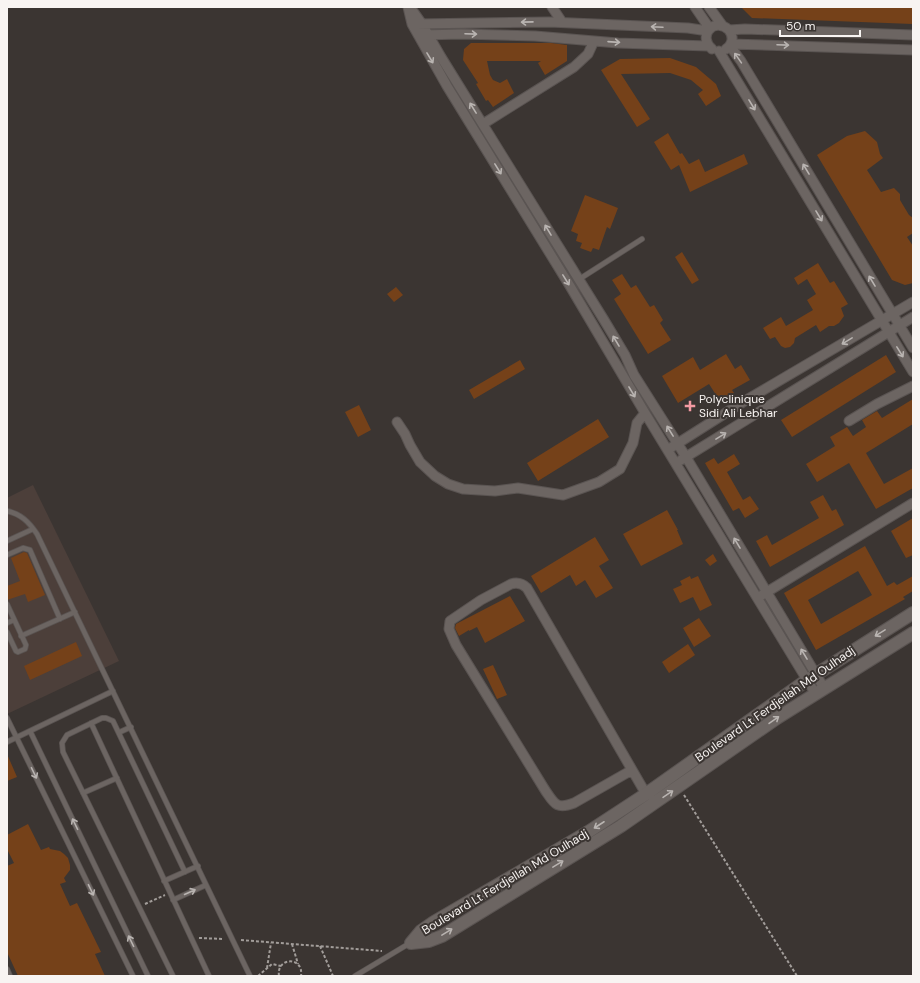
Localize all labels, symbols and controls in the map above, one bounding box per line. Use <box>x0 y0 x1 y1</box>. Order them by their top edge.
scale bar <box>780 12 860 38</box>
one-way arrow <box>521 18 534 26</box>
text: 50 m <box>786 18 815 34</box>
one-way arrow <box>651 23 664 31</box>
one-way arrow <box>464 31 477 38</box>
one-way arrow <box>607 39 620 46</box>
one-way arrow <box>776 41 789 49</box>
one-way arrow <box>427 52 435 64</box>
one-way arrow <box>734 53 742 64</box>
one-way arrow <box>748 99 756 110</box>
one-way arrow <box>468 102 476 114</box>
one-way arrow <box>494 163 502 174</box>
one-way arrow <box>801 163 809 175</box>
one-way arrow <box>815 210 823 222</box>
one-way arrow <box>543 224 551 236</box>
one-way arrow <box>562 274 570 286</box>
one-way arrow <box>868 275 876 287</box>
one-way arrow <box>612 336 620 347</box>
one-way arrow <box>841 337 853 345</box>
one-way arrow <box>897 346 905 358</box>
one-way arrow <box>628 386 636 397</box>
place label: Polyclinique Sidi Ali Lebhar <box>699 391 778 421</box>
marker: Polyclinique Sidi Ali Lebhar <box>684 400 696 412</box>
one-way arrow <box>665 425 673 437</box>
one-way arrow <box>715 431 727 439</box>
one-way arrow <box>732 537 740 549</box>
one-way arrow <box>874 630 886 638</box>
street label: Boulevard Lt Ferdjellah Md Oulhadj <box>692 642 858 765</box>
one-way arrow <box>799 648 807 660</box>
one-way arrow <box>769 716 780 724</box>
one-way arrow <box>31 767 38 779</box>
one-way arrow <box>662 790 673 798</box>
one-way arrow <box>71 818 78 830</box>
one-way arrow <box>594 821 605 829</box>
street label: Boulevard Lt Ferdjellah Md Oulhadj <box>419 826 591 938</box>
one-way arrow <box>552 860 564 868</box>
one-way arrow <box>88 884 95 896</box>
one-way arrow <box>183 888 195 896</box>
one-way arrow <box>441 928 453 936</box>
one-way arrow <box>127 935 134 947</box>

